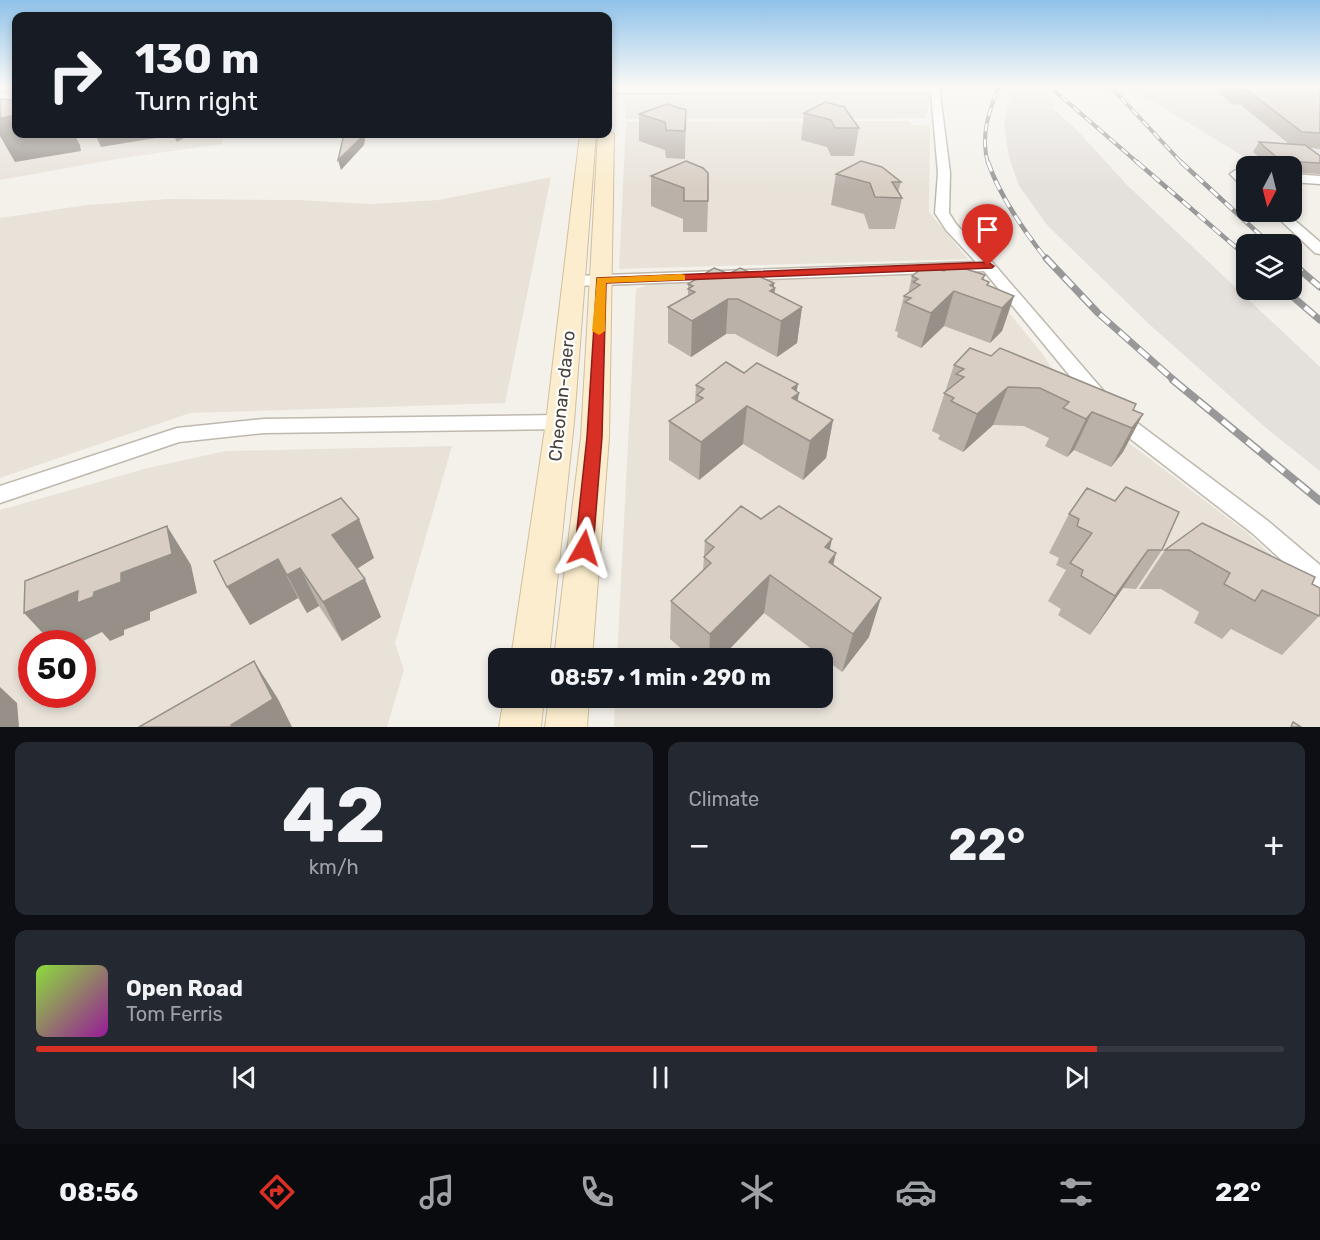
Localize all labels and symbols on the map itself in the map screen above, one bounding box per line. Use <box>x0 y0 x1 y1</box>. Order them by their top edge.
north arrow <box>1236 156 1302 222</box>
pin <box>962 204 1013 266</box>
street label: Cheonan-daero <box>544 329 580 463</box>
position arrow <box>552 516 616 580</box>
speed limit sign: 50 <box>18 630 96 708</box>

